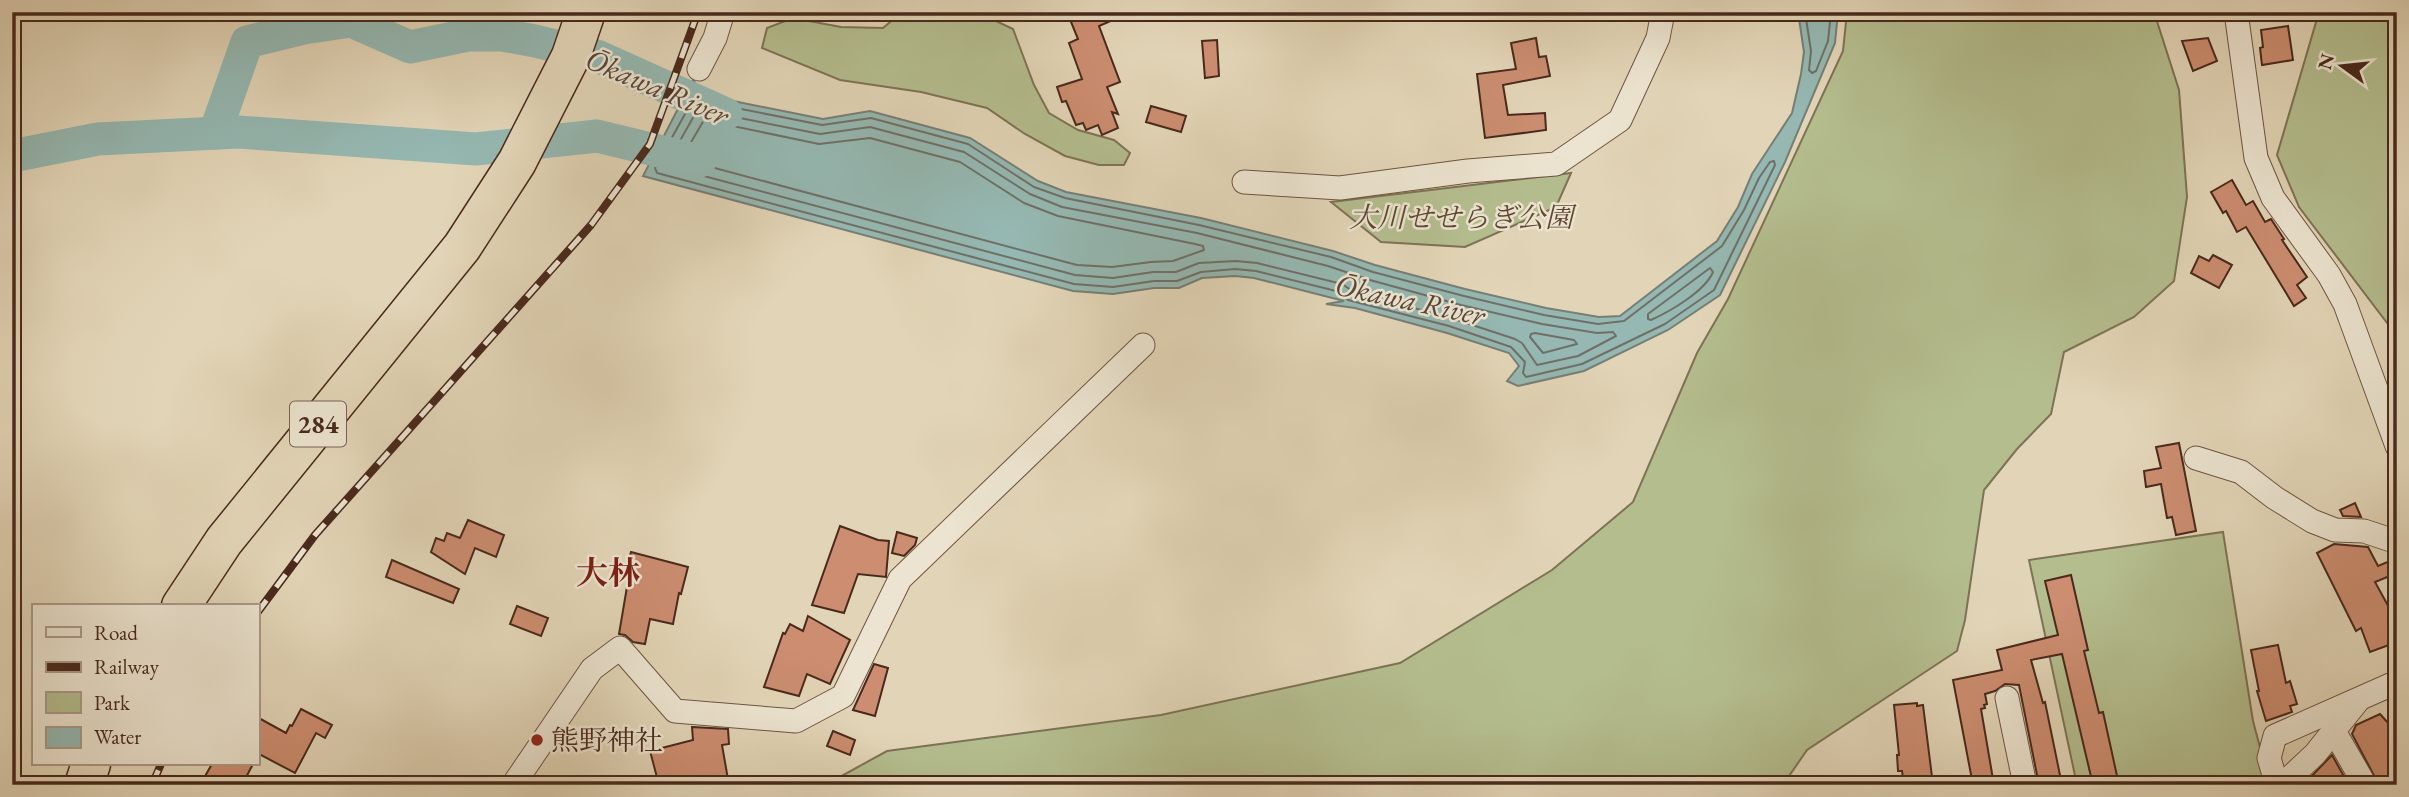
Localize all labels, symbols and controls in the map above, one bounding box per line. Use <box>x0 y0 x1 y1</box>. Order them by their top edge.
north arrow <box>2308 32 2378 102</box>
water label: Ōkawa River <box>580 39 736 135</box>
text: N <box>2312 50 2340 72</box>
park label: 大川せせらぎ公園 <box>1349 199 1577 235</box>
water label: Ōkawa River <box>1332 265 1490 335</box>
road number: 284 <box>290 402 346 446</box>
district label: 大林 <box>576 552 640 594</box>
legend <box>32 604 259 766</box>
text: Road <box>94 619 138 646</box>
text: Railway <box>94 653 160 680</box>
text: Park <box>94 689 131 716</box>
place label: 熊野神社 <box>551 722 663 758</box>
text: Water <box>94 723 141 750</box>
marker: 熊野神社 <box>529 732 545 748</box>

